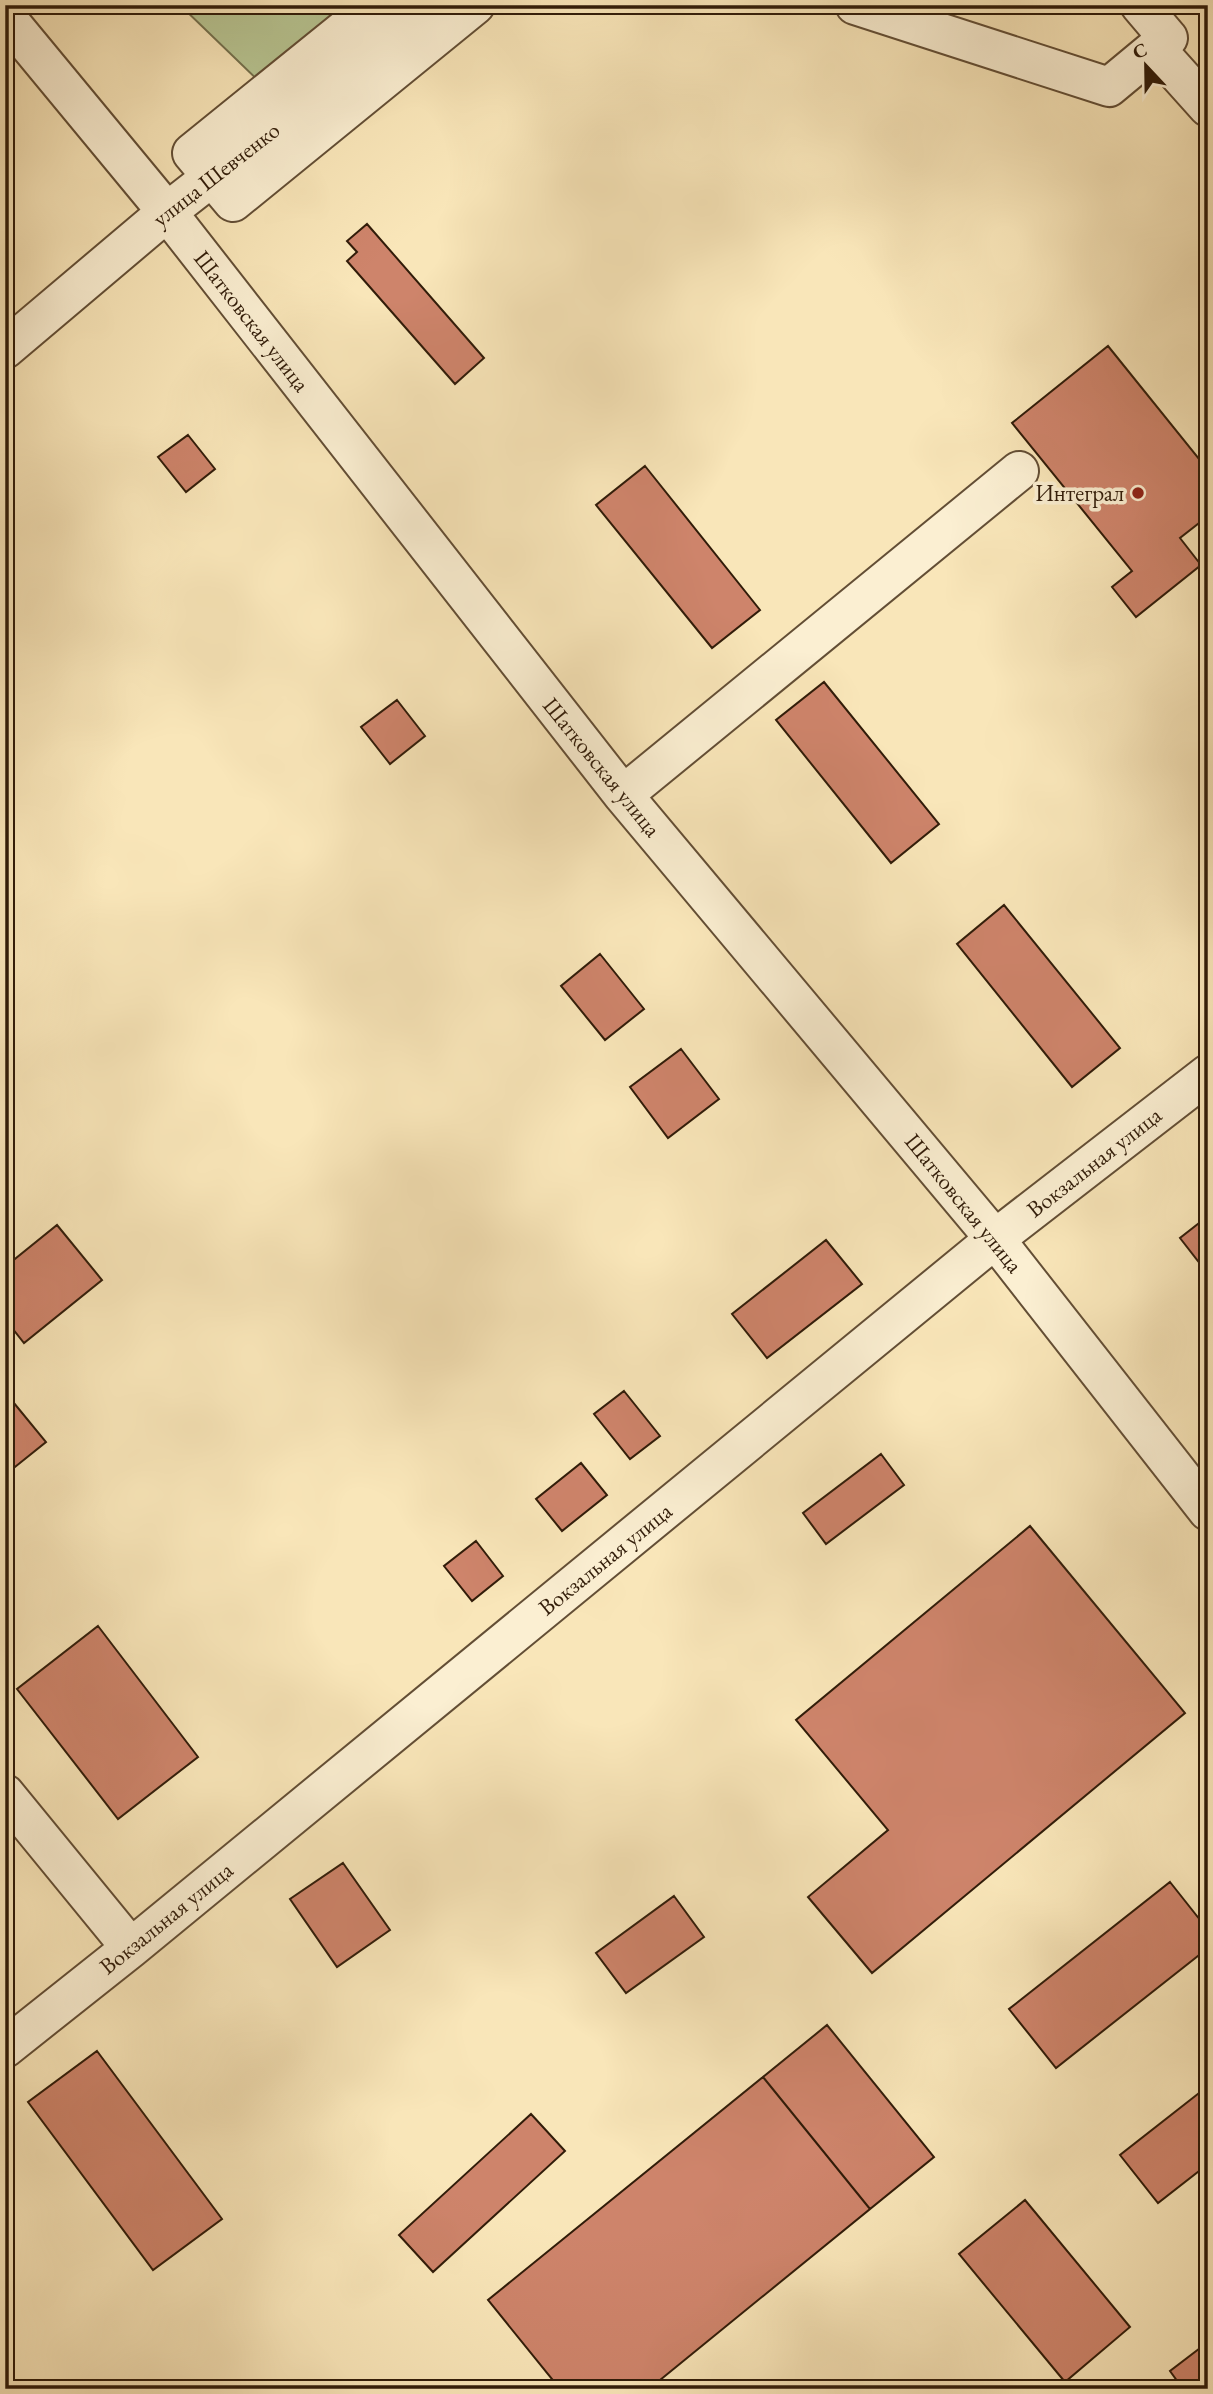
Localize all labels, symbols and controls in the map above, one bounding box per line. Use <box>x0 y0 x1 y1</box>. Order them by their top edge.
north arrow <box>1112 32 1182 102</box>
text: С <box>1129 37 1151 65</box>
street label: улица Шевченко <box>146 115 286 233</box>
street label: Шатковская улица <box>187 244 317 398</box>
place label: Интеграл <box>1035 478 1124 508</box>
marker: Интеграл <box>1130 485 1146 501</box>
street label: Шатковская улица <box>536 691 668 844</box>
street label: Вокзальная улица <box>1020 1099 1168 1224</box>
street label: Шатковская улица <box>898 1127 1030 1280</box>
street label: Вокзальная улица <box>532 1495 679 1622</box>
street label: Вокзальная улица <box>93 1854 240 1981</box>

